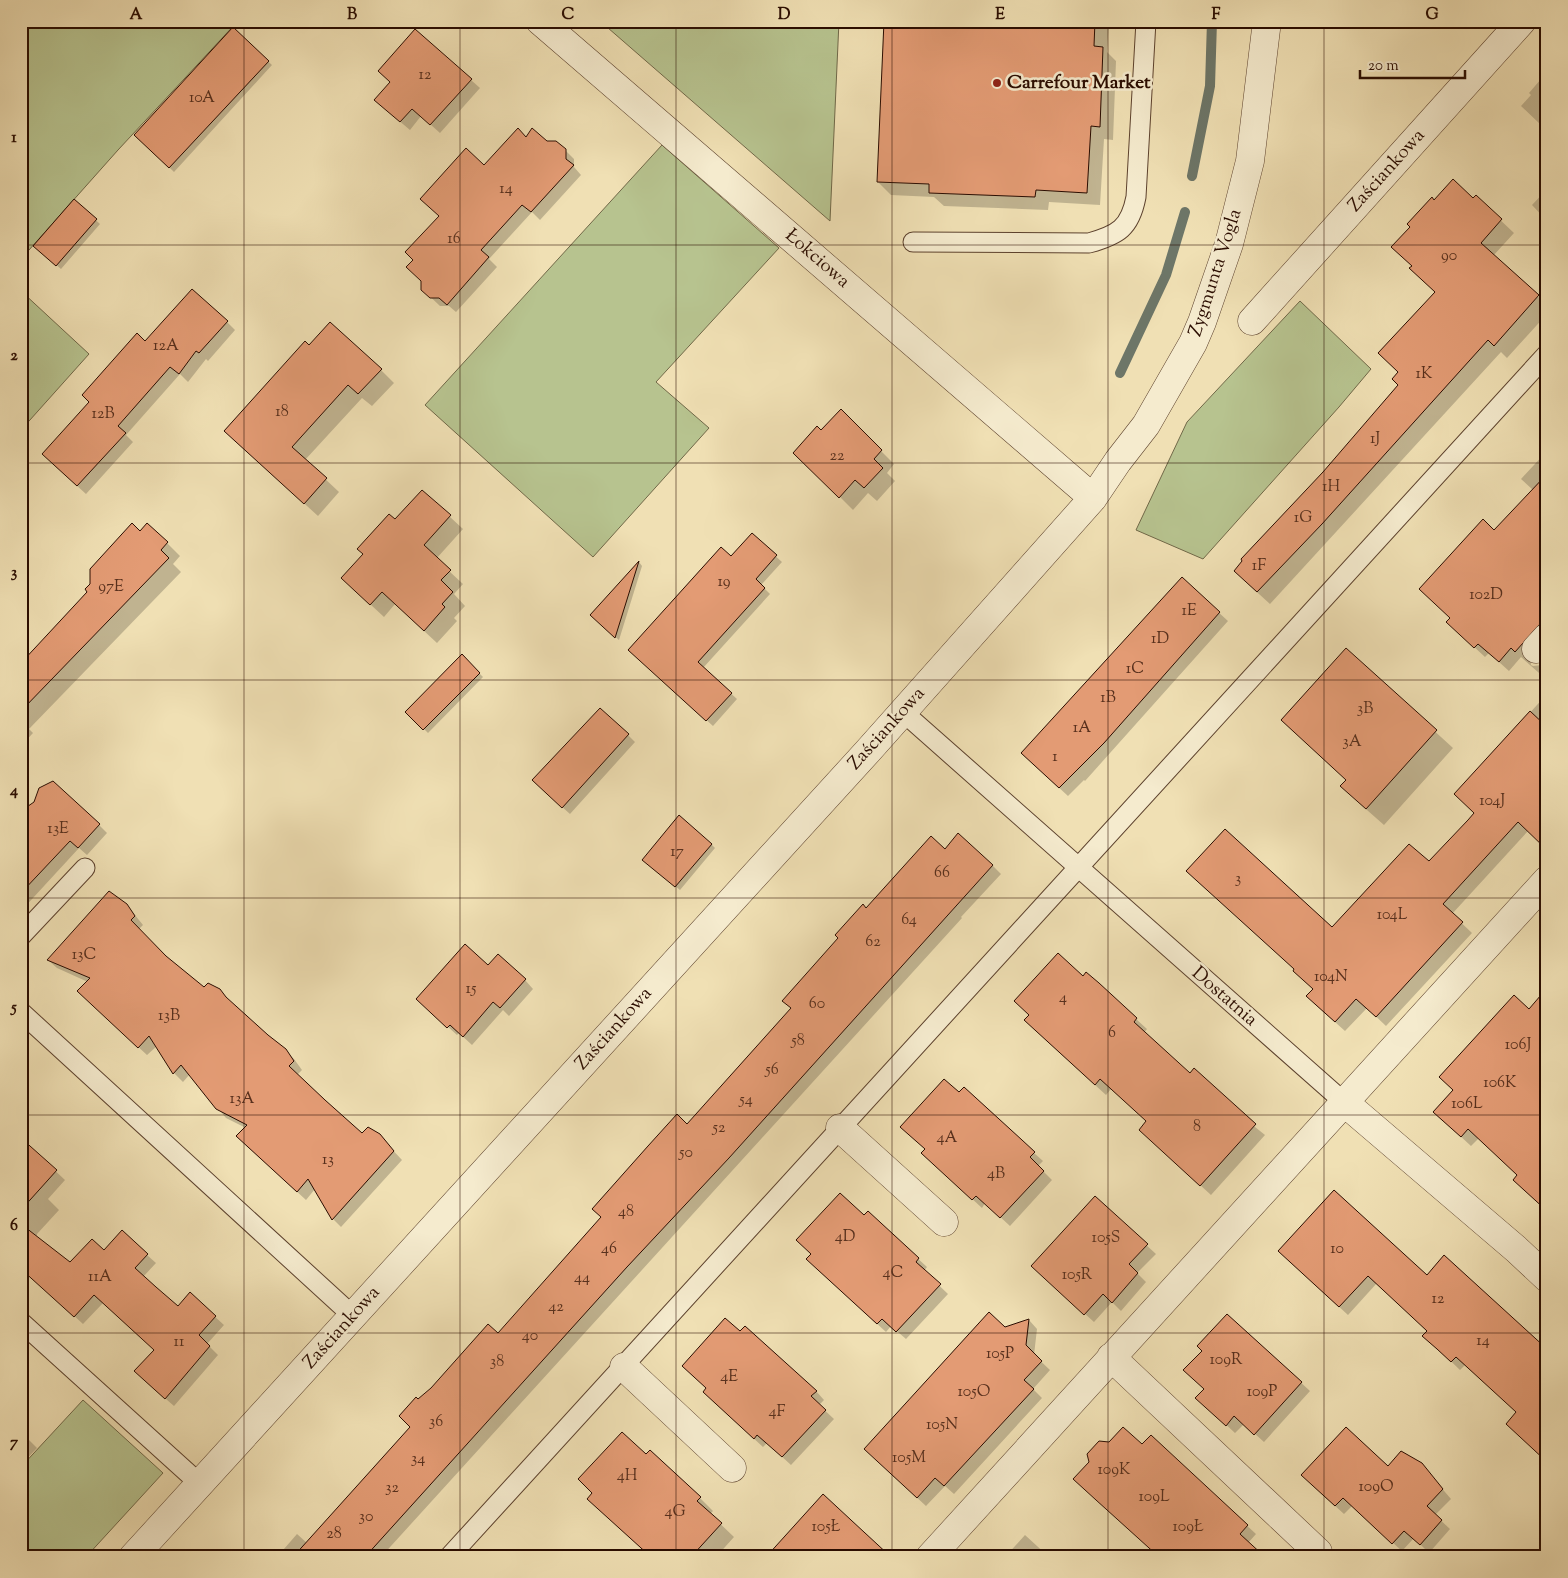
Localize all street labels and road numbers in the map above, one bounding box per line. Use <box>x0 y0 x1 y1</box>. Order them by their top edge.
street label: Zaściankowa <box>1342 123 1432 219</box>
street label: Zygmunta Vogla <box>1183 205 1249 340</box>
street label: Łokciowa <box>779 223 856 295</box>
street label: Zaściankowa <box>842 681 932 777</box>
street label: Dostatnia <box>1185 961 1263 1034</box>
street label: Zaściankowa <box>569 981 659 1077</box>
street label: Zaściankowa <box>297 1280 387 1376</box>

